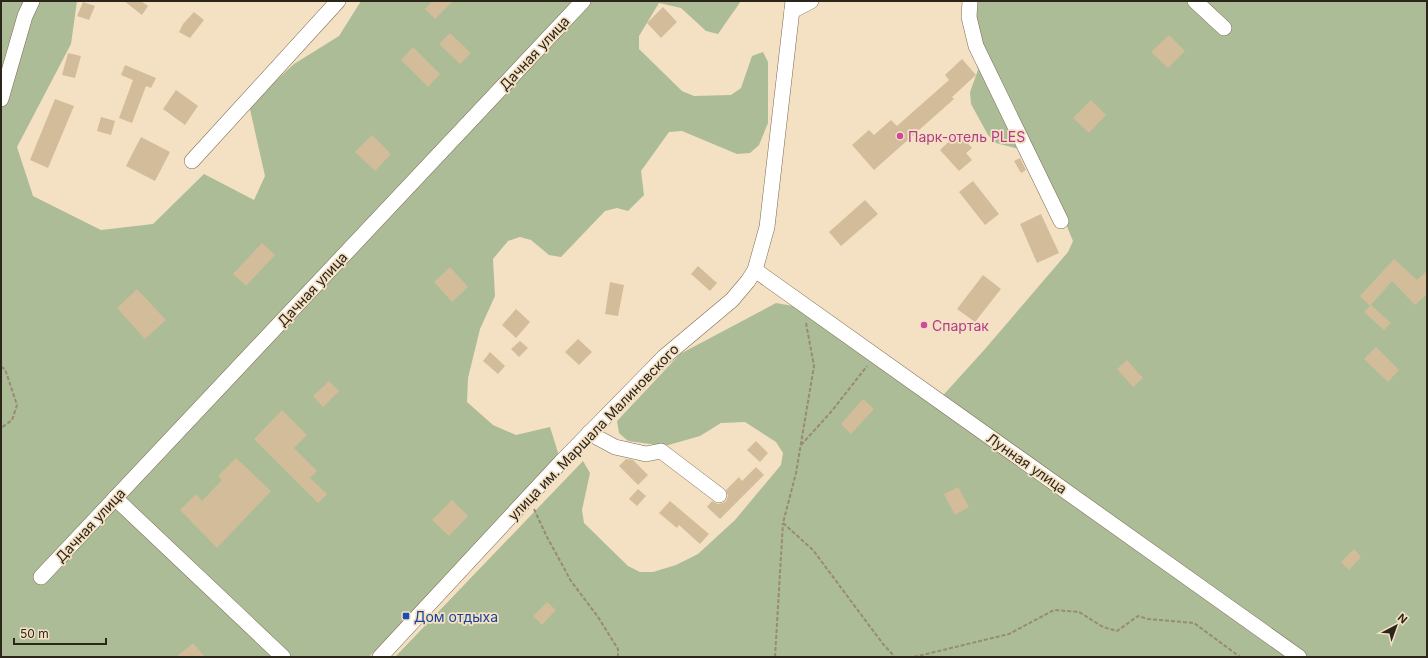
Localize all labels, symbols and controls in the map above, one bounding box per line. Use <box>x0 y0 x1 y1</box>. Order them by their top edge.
street label: Дачная улица <box>495 12 573 94</box>
place label: Парк-отель PLES <box>908 128 1025 145</box>
marker: Парк-отель PLES <box>895 131 905 141</box>
street label: Дачная улица <box>273 248 351 330</box>
place label: Спартак <box>932 317 989 334</box>
marker: Спартак <box>919 320 929 330</box>
street label: улица им. Маршала Малиновского <box>504 340 682 524</box>
street label: Лунная улица <box>983 429 1071 497</box>
street label: Дачная улица <box>51 484 129 566</box>
north arrow <box>1376 606 1416 646</box>
place label: Дом отдыха <box>414 608 498 625</box>
text: N <box>1395 610 1410 626</box>
marker: Дом отдыха <box>401 611 411 621</box>
scale bar <box>14 620 106 646</box>
text: 50 m <box>20 626 49 641</box>

